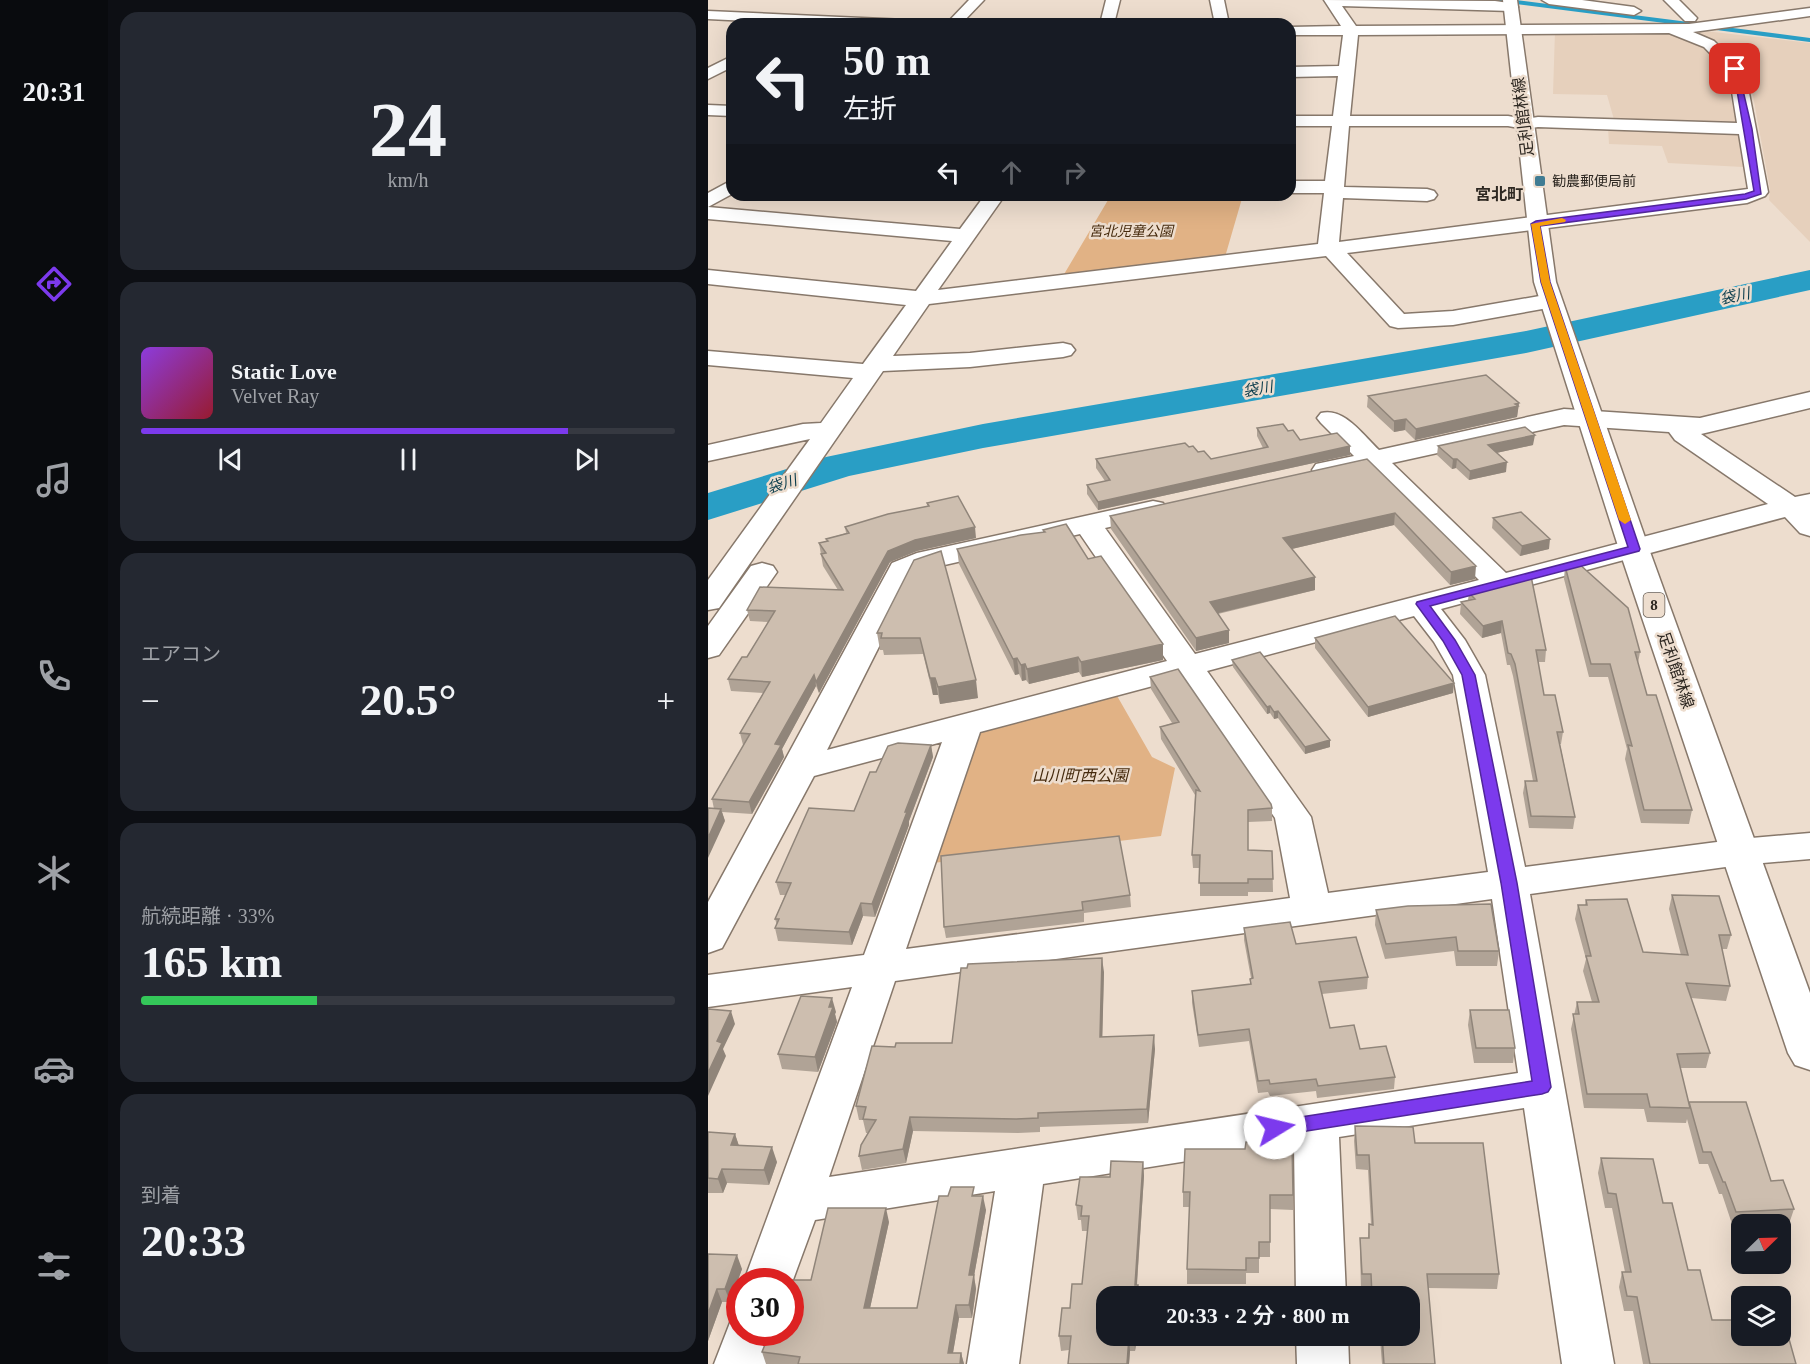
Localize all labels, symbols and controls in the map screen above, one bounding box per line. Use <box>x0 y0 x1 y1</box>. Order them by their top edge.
text: 50 m <box>843 38 931 84</box>
icon: left <box>744 42 822 120</box>
pin <box>1709 43 1760 94</box>
icon: arrive <box>1718 52 1751 85</box>
street label: 足利館林線 <box>1510 76 1536 158</box>
text: 20:31 <box>23 77 86 107</box>
text: 24 <box>369 86 447 173</box>
text: 左折 <box>843 94 897 124</box>
icon: left <box>932 156 965 189</box>
icon: ahead <box>995 156 1028 189</box>
icon: right <box>1058 156 1091 189</box>
text: km/h <box>387 169 429 191</box>
place label: 勧農郵便局前 <box>1552 173 1636 189</box>
marker: 勧農郵便局前 <box>1533 174 1547 188</box>
district label: 宮北町 <box>1475 186 1523 203</box>
park label: 宮北児童公園 <box>1089 224 1175 239</box>
icon: directions <box>33 263 75 305</box>
water label: 袋川 <box>1719 285 1753 307</box>
text: Static Love <box>231 359 337 384</box>
water label: 袋川 <box>1242 378 1276 399</box>
text: Velvet Ray <box>231 385 319 407</box>
icon: previous <box>214 443 247 476</box>
icon: pause <box>392 443 425 476</box>
icon: next <box>570 443 603 476</box>
icon: music <box>33 459 75 501</box>
water label: 袋川 <box>765 471 801 496</box>
road number: 8 <box>1644 593 1664 617</box>
street label: 足利館林線 <box>1655 629 1697 711</box>
text: エアコン <box>141 643 221 665</box>
icon: phone <box>33 655 75 697</box>
text: 20.5° <box>360 675 456 725</box>
text: − <box>141 683 160 719</box>
text: + <box>656 683 675 719</box>
park label: 山川町西公園 <box>1032 767 1130 784</box>
icon: climate <box>33 852 75 894</box>
text: 航続距離 · 33% <box>141 905 274 927</box>
text: 165 km <box>141 937 282 987</box>
icon: car <box>33 1048 75 1090</box>
position arrow <box>1243 1096 1307 1160</box>
text: 到着 <box>141 1184 181 1206</box>
north arrow <box>1731 1214 1791 1274</box>
map controls <box>1731 1214 1791 1346</box>
text: 20:33 <box>141 1216 246 1266</box>
icon: filters <box>33 1245 75 1287</box>
speed limit sign: 30 <box>726 1268 804 1346</box>
button: layers <box>1731 1286 1791 1346</box>
text: 20:33 · 2 分 · 800 m <box>1166 1303 1350 1328</box>

